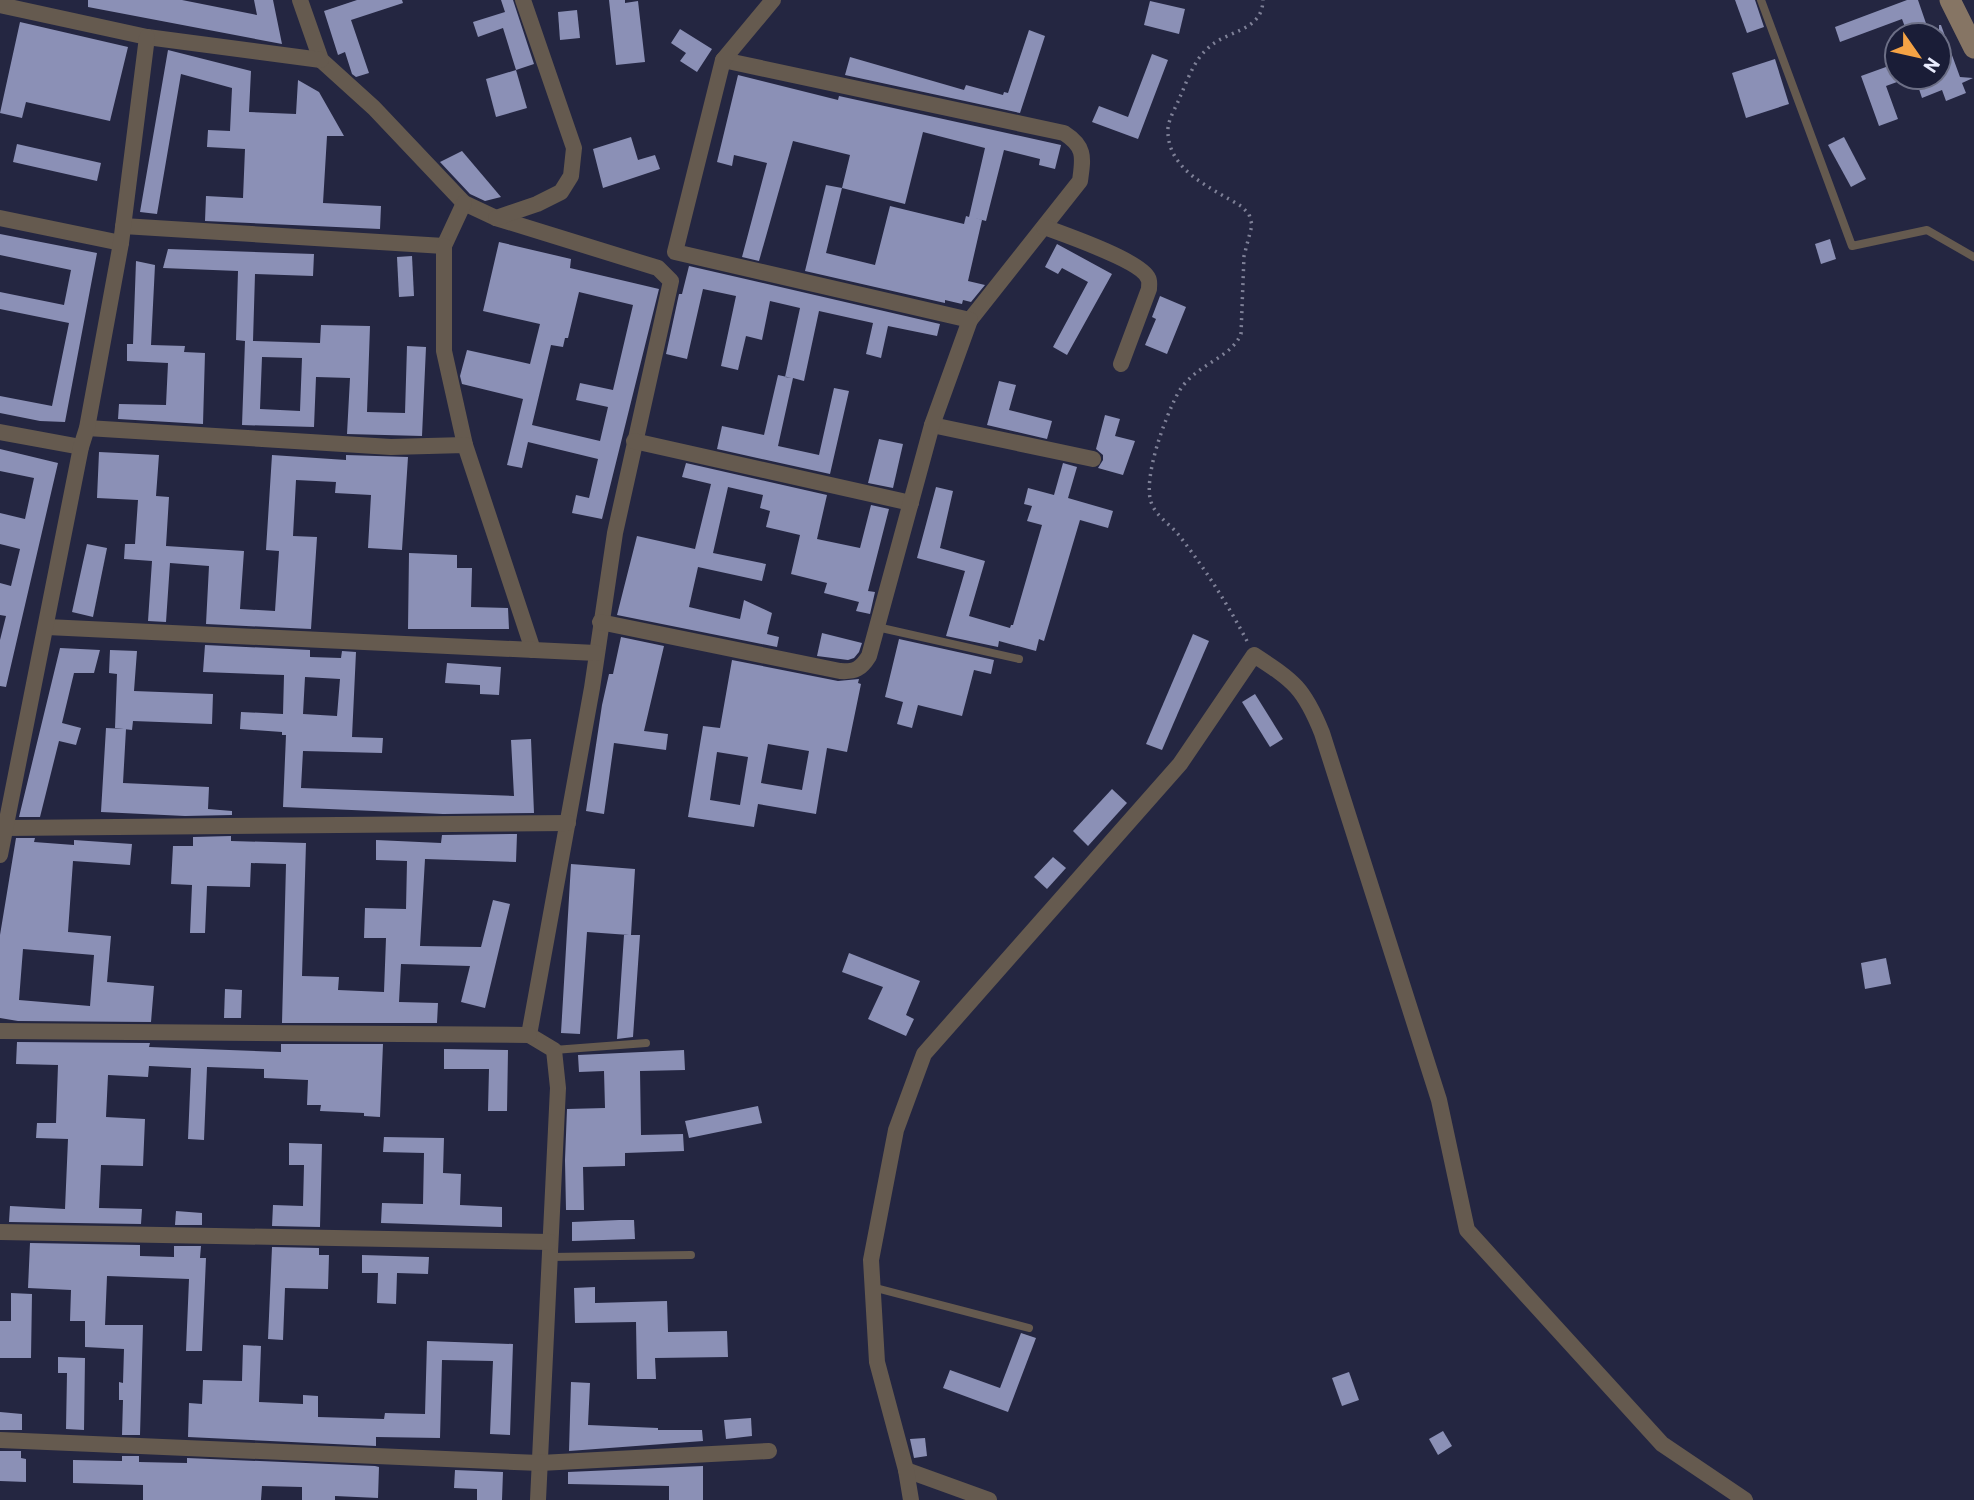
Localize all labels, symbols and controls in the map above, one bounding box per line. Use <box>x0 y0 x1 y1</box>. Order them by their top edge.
north arrow <box>1883 21 1953 91</box>
text: N <box>1919 54 1946 77</box>

